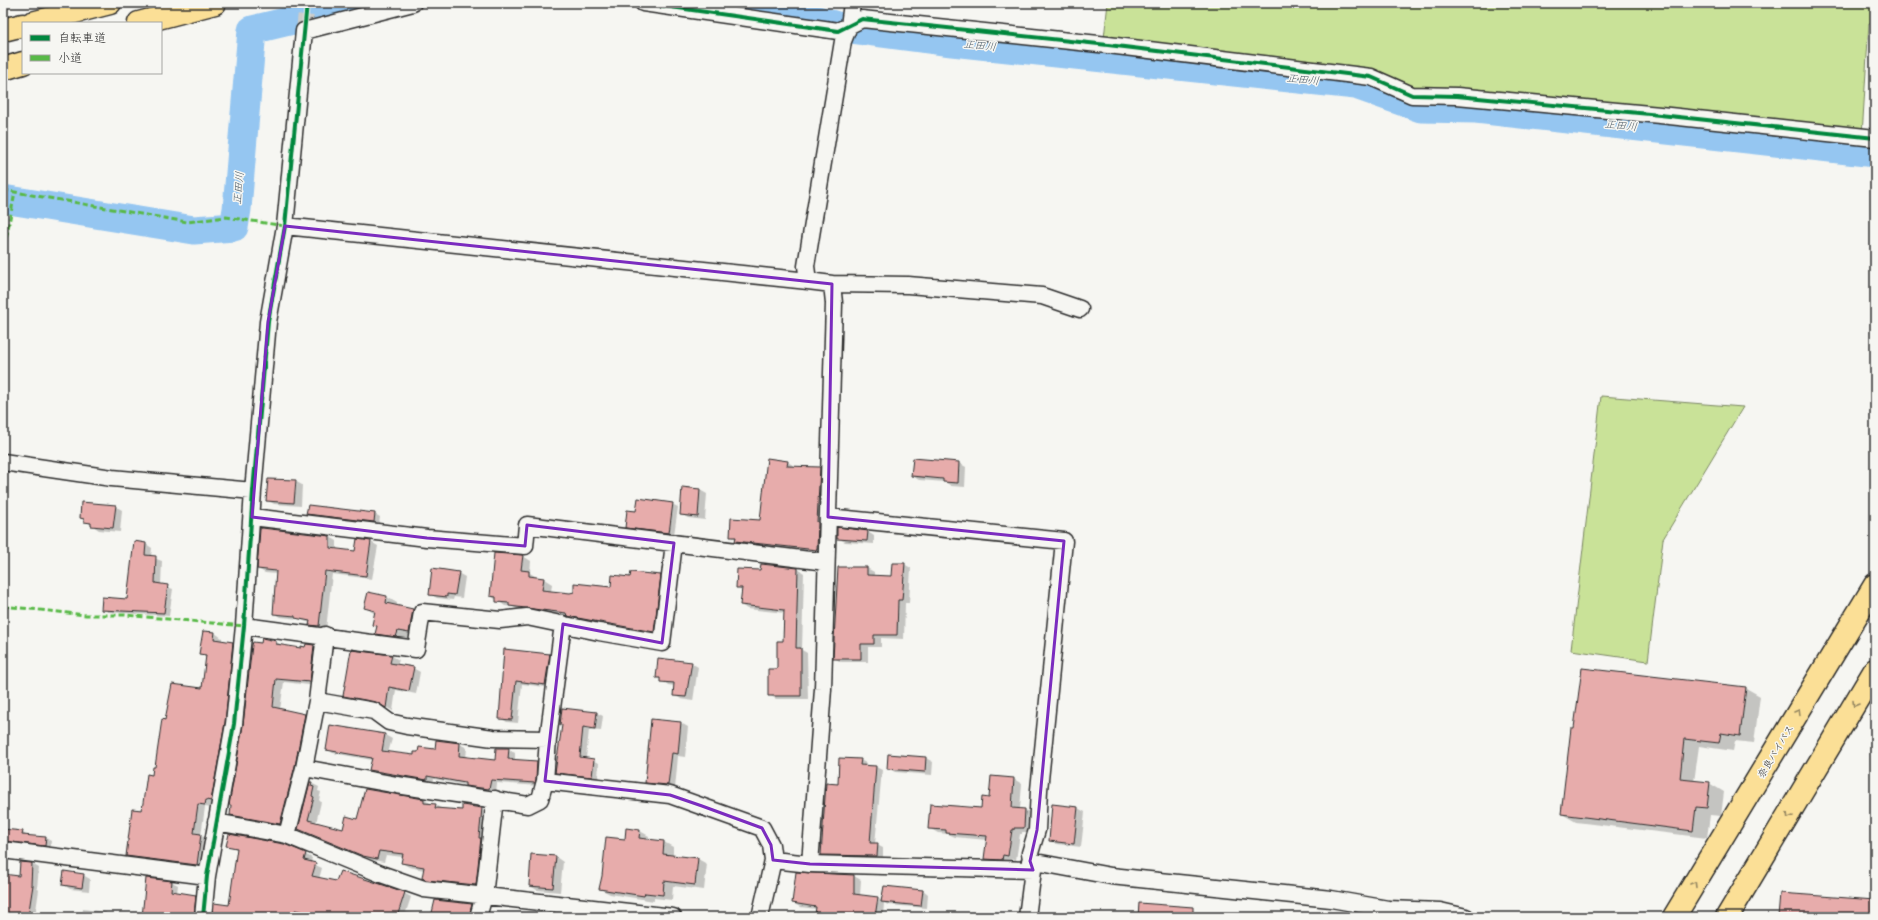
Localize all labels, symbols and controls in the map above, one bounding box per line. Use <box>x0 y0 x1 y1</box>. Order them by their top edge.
legend <box>22 22 162 74</box>
text: 自転車道 <box>58 28 106 46</box>
water label: 正田川 <box>963 34 997 55</box>
text: 小道 <box>58 48 82 66</box>
water label: 正田川 <box>1286 68 1320 89</box>
water label: 正田川 <box>1604 114 1638 135</box>
water label: 正田川 <box>228 171 247 205</box>
one-way arrow <box>1852 700 1860 707</box>
one-way arrow <box>1793 709 1800 716</box>
street label: 奈良バイパス <box>1753 721 1796 780</box>
one-way arrow <box>1786 812 1793 819</box>
one-way arrow <box>1690 881 1697 888</box>

